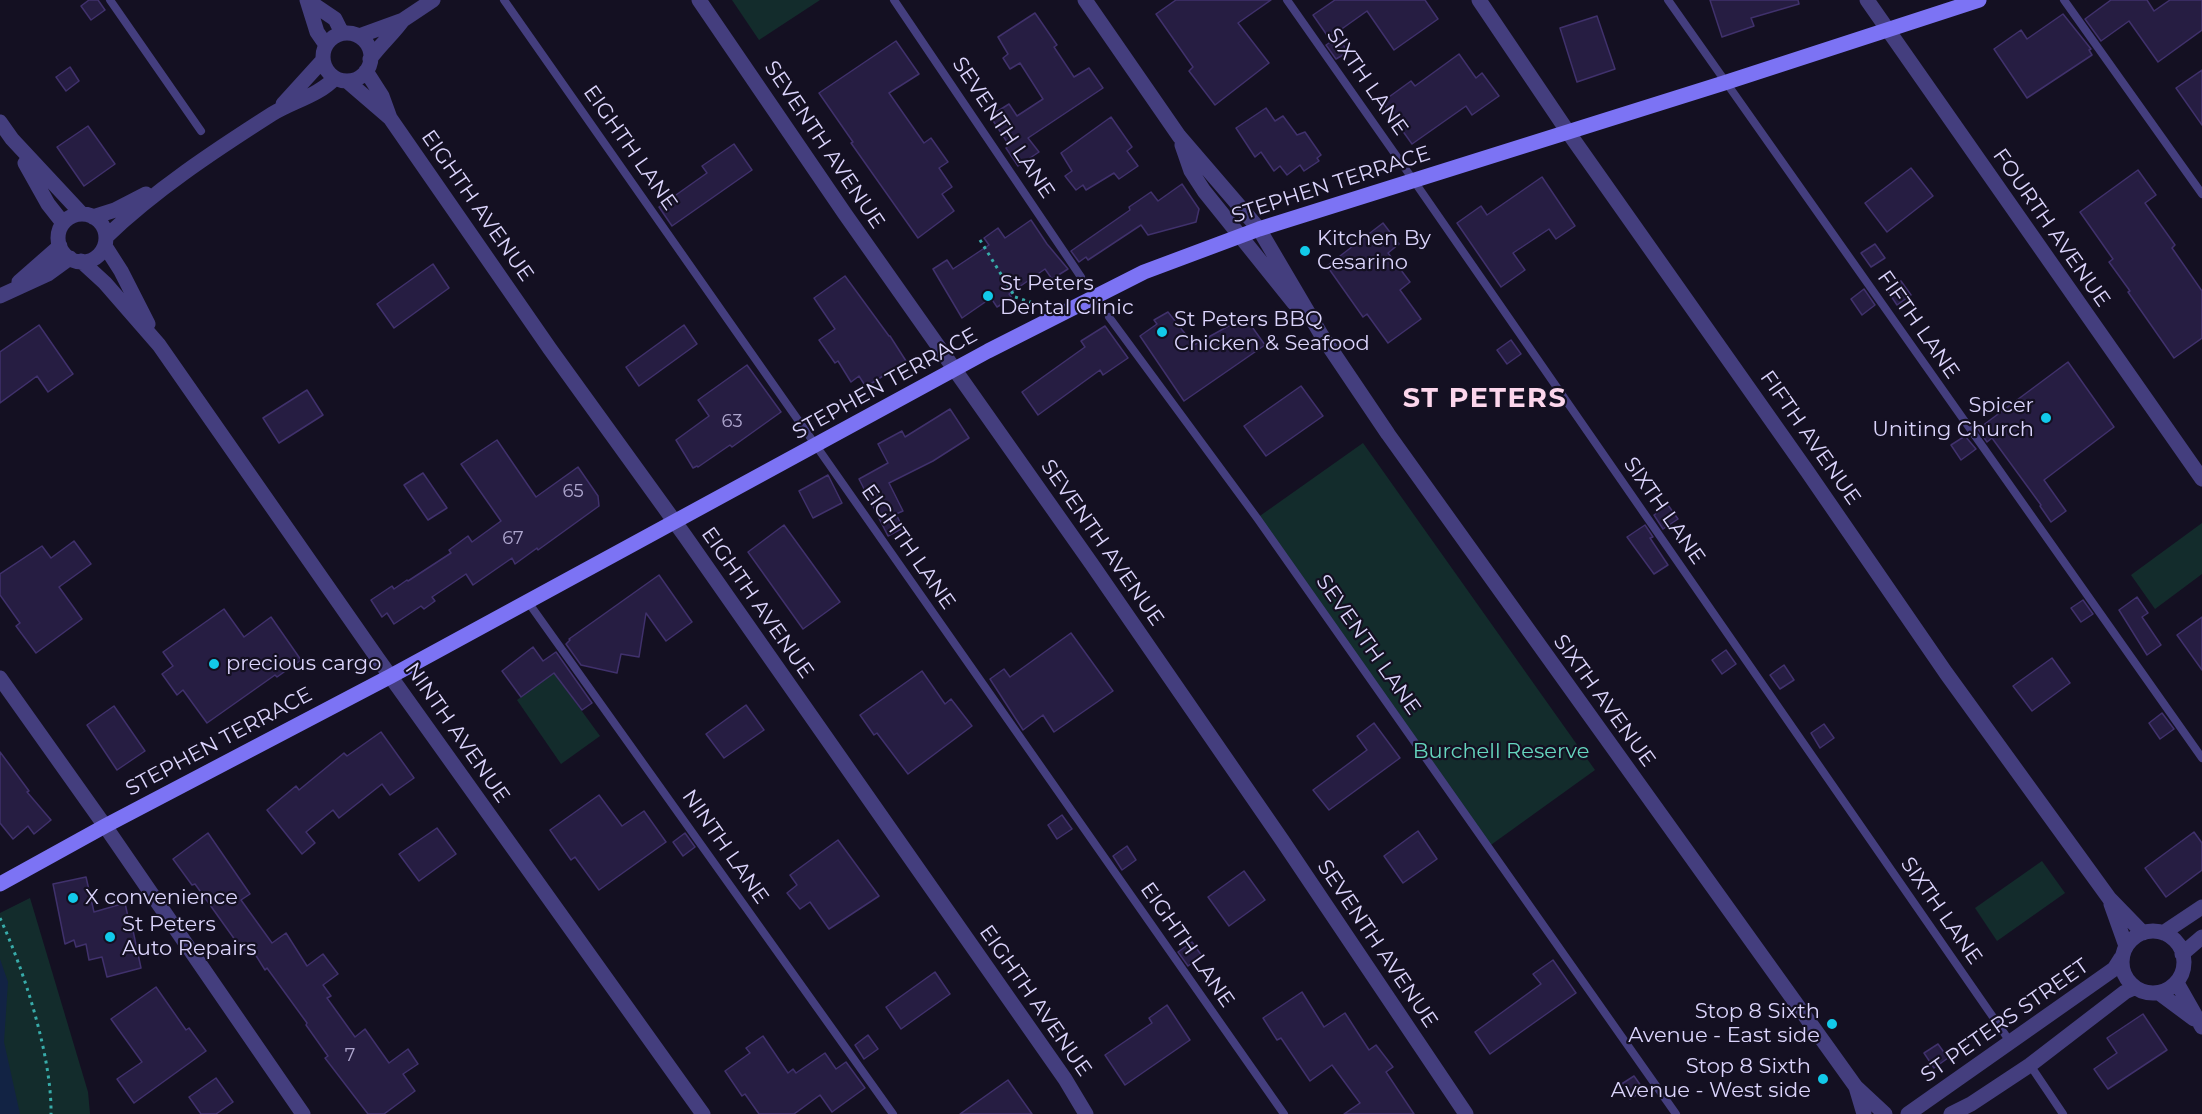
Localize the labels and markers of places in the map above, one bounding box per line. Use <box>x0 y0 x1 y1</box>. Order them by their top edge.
place label: Kitchen By Cesarino <box>1317 226 1431 276</box>
marker: Kitchen By Cesarino <box>1298 244 1312 258</box>
place label: St Peters Dental Clinic <box>1000 271 1134 321</box>
marker: St Peters Dental Clinic <box>981 289 995 303</box>
place label: St Peters BBQ Chicken & Seafood <box>1174 307 1370 357</box>
marker: St Peters BBQ Chicken & Seafood <box>1155 325 1169 339</box>
place label: Spicer Uniting Church <box>1872 393 2034 443</box>
marker: Spicer Uniting Church <box>2039 411 2053 425</box>
place label: precious cargo <box>226 651 381 677</box>
marker: precious cargo <box>207 657 221 671</box>
place label: X convenience <box>85 885 238 911</box>
marker: X convenience <box>66 891 80 905</box>
place label: St Peters Auto Repairs <box>122 912 256 962</box>
marker: St Peters Auto Repairs <box>103 930 117 944</box>
place label: Stop 8 Sixth Avenue - East side <box>1628 999 1820 1049</box>
marker: Stop 8 Sixth Avenue - East side <box>1825 1017 1839 1031</box>
place label: Stop 8 Sixth Avenue - West side <box>1611 1054 1811 1104</box>
marker: Stop 8 Sixth Avenue - West side <box>1816 1072 1830 1086</box>

